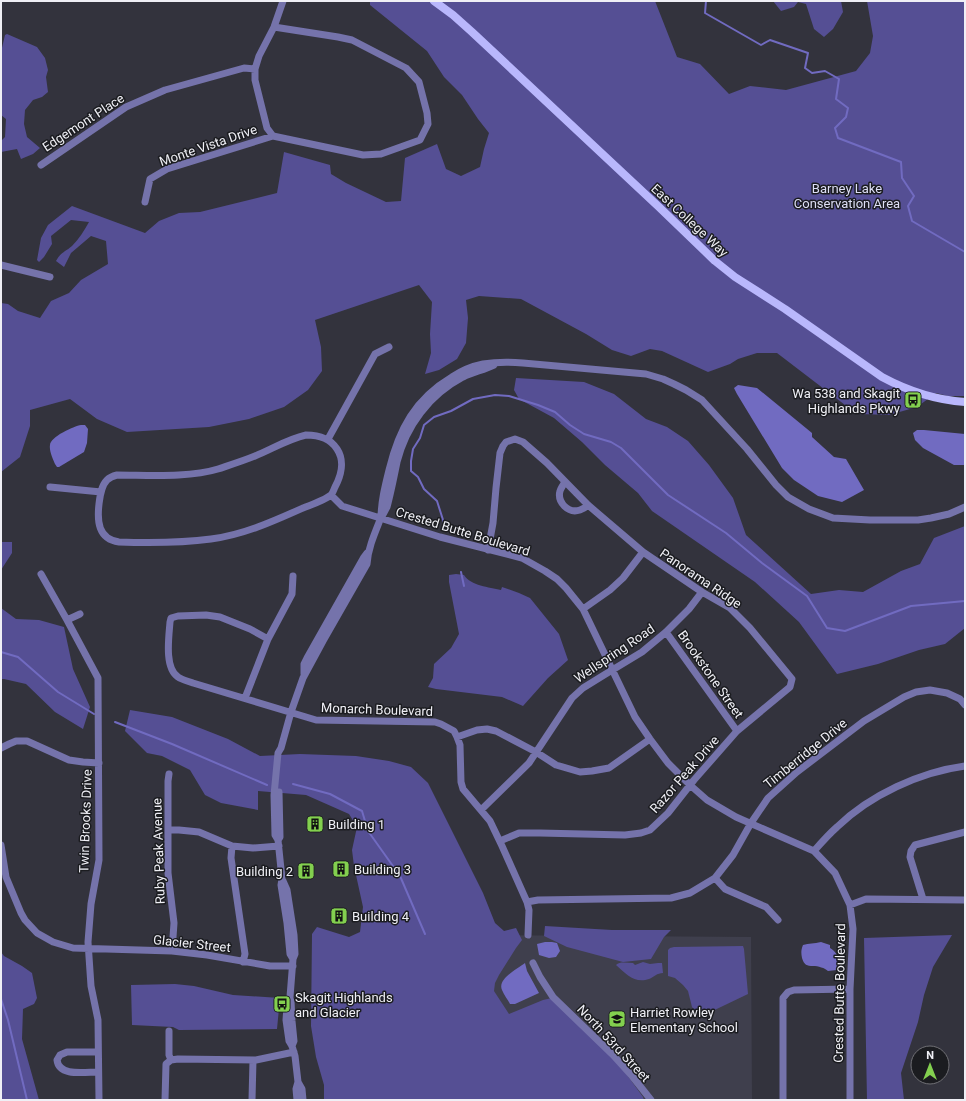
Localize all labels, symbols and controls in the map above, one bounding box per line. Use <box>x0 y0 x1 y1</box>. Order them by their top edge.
street label: Edgemont Place <box>40 90 127 154</box>
street label: Monte Vista Drive <box>157 122 259 169</box>
street label: East College Way <box>648 181 731 260</box>
park label: Barney Lake Conservation Area <box>794 181 900 211</box>
place label: Wa 538 and Skagit Highlands Pkwy <box>792 386 900 416</box>
bus stop icon: Wa 538 and Skagit Highlands Pkwy <box>903 390 923 410</box>
street label: Crested Butte Boulevard <box>394 504 532 559</box>
street label: Panorama Ridge <box>657 546 745 611</box>
street label: Wellspring Road <box>571 621 657 686</box>
street label: Brookstone Street <box>675 628 746 721</box>
street label: Monarch Boulevard <box>321 700 433 719</box>
street label: Timberridge Drive <box>761 715 850 791</box>
street label: Razor Peak Drive <box>647 733 722 816</box>
street label: Twin Brooks Drive <box>76 769 95 873</box>
street label: Ruby Peak Avenue <box>149 798 168 904</box>
building icon: Building 1 <box>305 814 325 834</box>
place label: Building 1 <box>328 817 385 832</box>
building icon: Building 3 <box>331 859 351 879</box>
building icon: Building 2 <box>296 861 316 881</box>
place label: Building 3 <box>354 862 411 877</box>
place label: Building 2 <box>236 864 293 879</box>
building icon: Building 4 <box>329 906 349 926</box>
place label: Building 4 <box>352 909 410 924</box>
street label: Crested Butte Boulevard <box>831 923 848 1063</box>
street label: Glacier Street <box>152 932 231 955</box>
place label: Skagit Highlands and Glacier <box>295 990 393 1020</box>
bus stop icon: Skagit Highlands and Glacier <box>272 994 292 1014</box>
street label: North 53rd Street <box>574 1002 653 1085</box>
place label: Harriet Rowley Elementary School <box>630 1005 738 1035</box>
school or university icon: Harriet Rowley Elementary School <box>607 1009 627 1029</box>
north arrow <box>910 1045 950 1085</box>
text: N <box>926 1049 934 1062</box>

